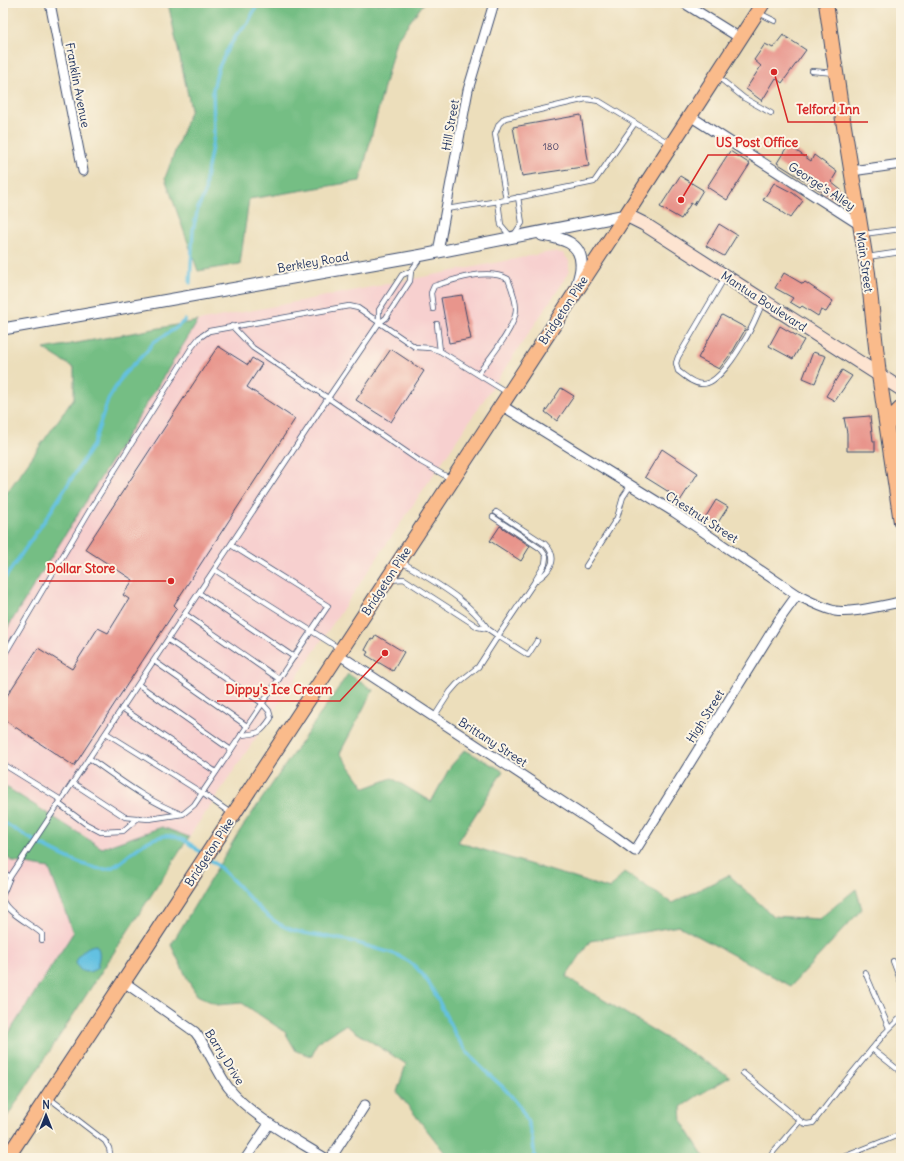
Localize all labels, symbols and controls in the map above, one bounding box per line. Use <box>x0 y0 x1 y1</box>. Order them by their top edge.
street label: Franklin Avenue <box>62 41 94 129</box>
callout: Telford Inn <box>788 97 868 122</box>
street label: Hill Street <box>438 98 462 152</box>
text: Telford Inn <box>796 101 860 118</box>
callout: US Post Office <box>708 130 807 155</box>
text: US Post Office <box>716 134 798 151</box>
house number: 180 <box>543 140 559 153</box>
street label: George's Alley <box>786 159 858 213</box>
street label: Main Street <box>853 231 877 293</box>
street label: Berkley Road <box>276 248 350 276</box>
street label: Mantua Boulevard <box>718 268 810 334</box>
street label: Bridgeton Pike <box>535 273 591 347</box>
street label: Chestnut Street <box>663 488 741 546</box>
street label: Bridgeton Pike <box>358 544 414 618</box>
callout: Dollar Store <box>39 556 124 581</box>
text: Dollar Store <box>47 560 115 577</box>
callout: Dippy's Ice Cream <box>217 676 340 701</box>
text: Dippy's Ice Cream <box>226 681 333 698</box>
street label: High Street <box>683 687 727 745</box>
street label: Brittany Street <box>456 714 530 770</box>
street label: Bridgeton Pike <box>181 815 237 889</box>
street label: Barry Drive <box>202 1026 248 1088</box>
north arrow <box>26 1095 66 1135</box>
text: N <box>42 1098 50 1112</box>

